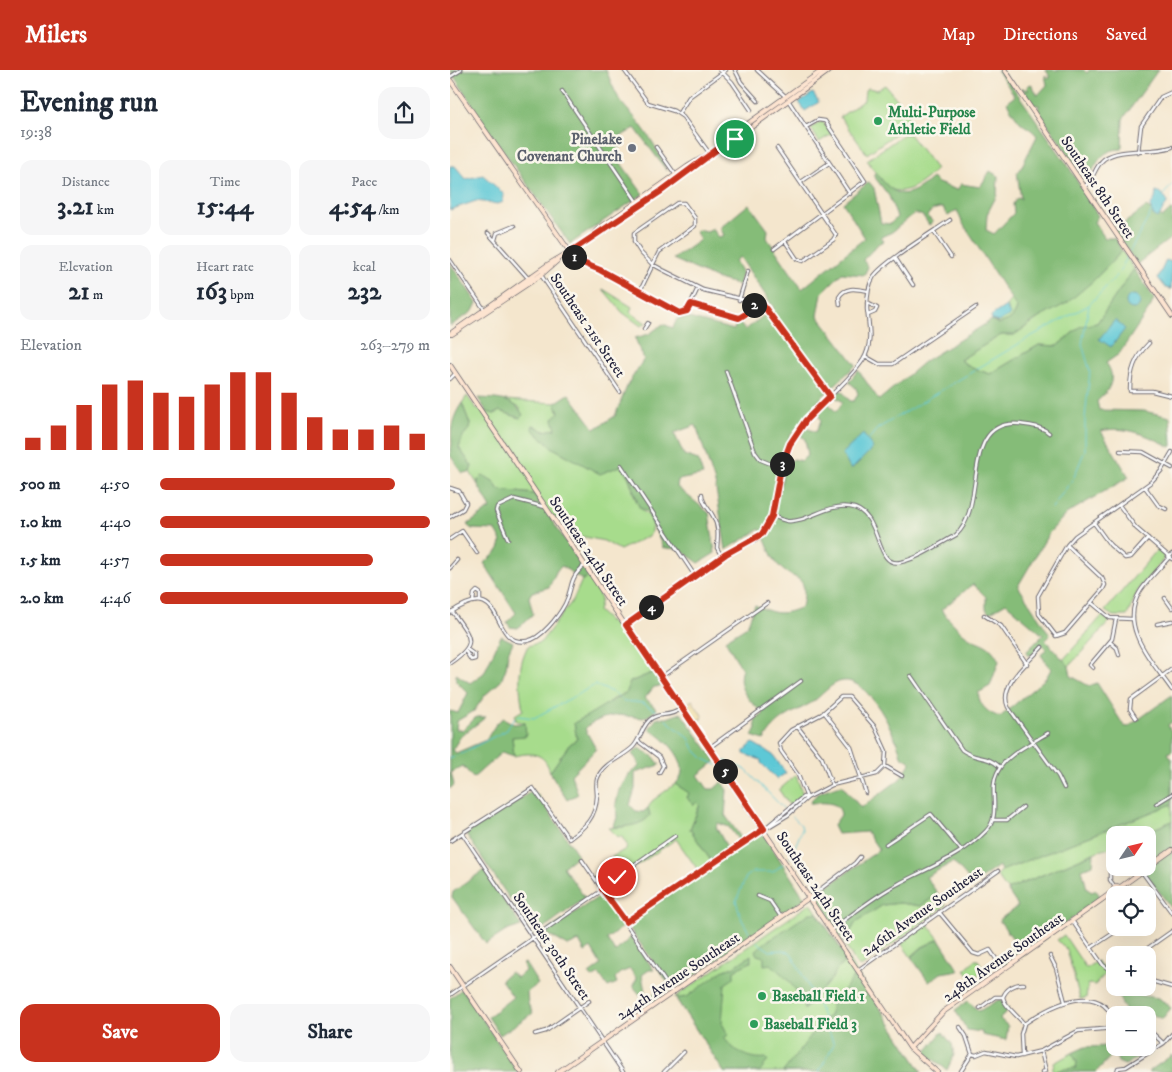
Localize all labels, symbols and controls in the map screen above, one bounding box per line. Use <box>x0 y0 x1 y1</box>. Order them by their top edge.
text: Milers <box>25 20 87 50</box>
text: Map <box>942 24 975 46</box>
text: Directions <box>1003 24 1078 46</box>
text: Saved <box>1106 24 1147 46</box>
text: Evening run <box>20 85 158 120</box>
button: share <box>378 87 430 139</box>
place label: Multi-Purpose Athletic Field <box>887 103 976 139</box>
marker: Multi-Purpose Athletic Field <box>872 115 884 127</box>
pin <box>714 118 756 160</box>
text: 19:38 <box>20 122 52 142</box>
icon: arrive <box>721 125 749 153</box>
place label: Pinelake Covenant Church <box>517 130 623 166</box>
street label: Southeast 8th Street <box>1056 132 1139 242</box>
marker: Pinelake Covenant Church <box>626 142 638 154</box>
text: Distance <box>62 173 110 191</box>
text: Time <box>210 173 240 191</box>
text: Pace <box>351 173 377 191</box>
text: 3.21 <box>57 191 94 222</box>
text: 15:44 <box>197 191 253 222</box>
text: 4:54 <box>329 191 375 222</box>
text: km <box>94 201 114 219</box>
text: /km <box>375 201 400 219</box>
pin: 1 <box>562 244 586 270</box>
text: 1 <box>572 248 577 266</box>
text: Elevation <box>59 258 113 276</box>
text: Heart rate <box>196 258 254 276</box>
text: kcal <box>353 258 376 276</box>
street label: Southeast 21st Street <box>546 269 630 381</box>
text: 21 <box>68 276 90 307</box>
text: 163 <box>196 276 227 307</box>
text: 232 <box>347 276 381 307</box>
text: m <box>90 286 103 304</box>
text: bpm <box>227 286 254 304</box>
pin: 2 <box>742 292 766 318</box>
text: 2 <box>751 296 758 314</box>
text: Elevation <box>20 335 82 355</box>
text: 263–279 m <box>360 335 430 355</box>
pin: 3 <box>770 452 794 476</box>
text: 3 <box>780 455 785 473</box>
text: 500 m <box>20 474 61 494</box>
text: 4:50 <box>100 474 130 494</box>
street label: Southeast 24th Street <box>545 493 632 610</box>
text: 1.0 km <box>20 512 62 532</box>
text: 4:40 <box>100 512 131 532</box>
text: 1.5 km <box>20 550 61 570</box>
text: 4:57 <box>100 550 130 570</box>
text: 2.0 km <box>20 588 64 608</box>
text: 4:46 <box>100 588 131 608</box>
pin: 4 <box>638 594 664 620</box>
text: 4 <box>647 598 656 616</box>
pin: 5 <box>712 758 738 784</box>
text: 5 <box>722 762 729 780</box>
north arrow <box>1106 826 1156 876</box>
map controls <box>1106 826 1156 1056</box>
street label: Southeast 24th Street <box>772 828 859 945</box>
pin <box>596 856 638 898</box>
street label: 246th Avenue Southeast <box>858 862 987 960</box>
icon: check <box>603 863 631 891</box>
button: locate <box>1106 886 1156 936</box>
street label: Southeast 30th Street <box>509 889 595 1004</box>
street label: 248th Avenue Southeast <box>939 908 1068 1006</box>
street label: 244th Avenue Southeast <box>613 928 744 1025</box>
button: + <box>1106 946 1156 996</box>
place label: Baseball Field 1 <box>772 987 865 1006</box>
marker: Baseball Field 1 <box>756 990 768 1002</box>
button: Save <box>20 1004 220 1062</box>
button: Share <box>230 1004 430 1062</box>
button: − <box>1106 1006 1156 1056</box>
place label: Baseball Field 3 <box>764 1015 857 1034</box>
marker: Baseball Field 3 <box>748 1018 760 1030</box>

